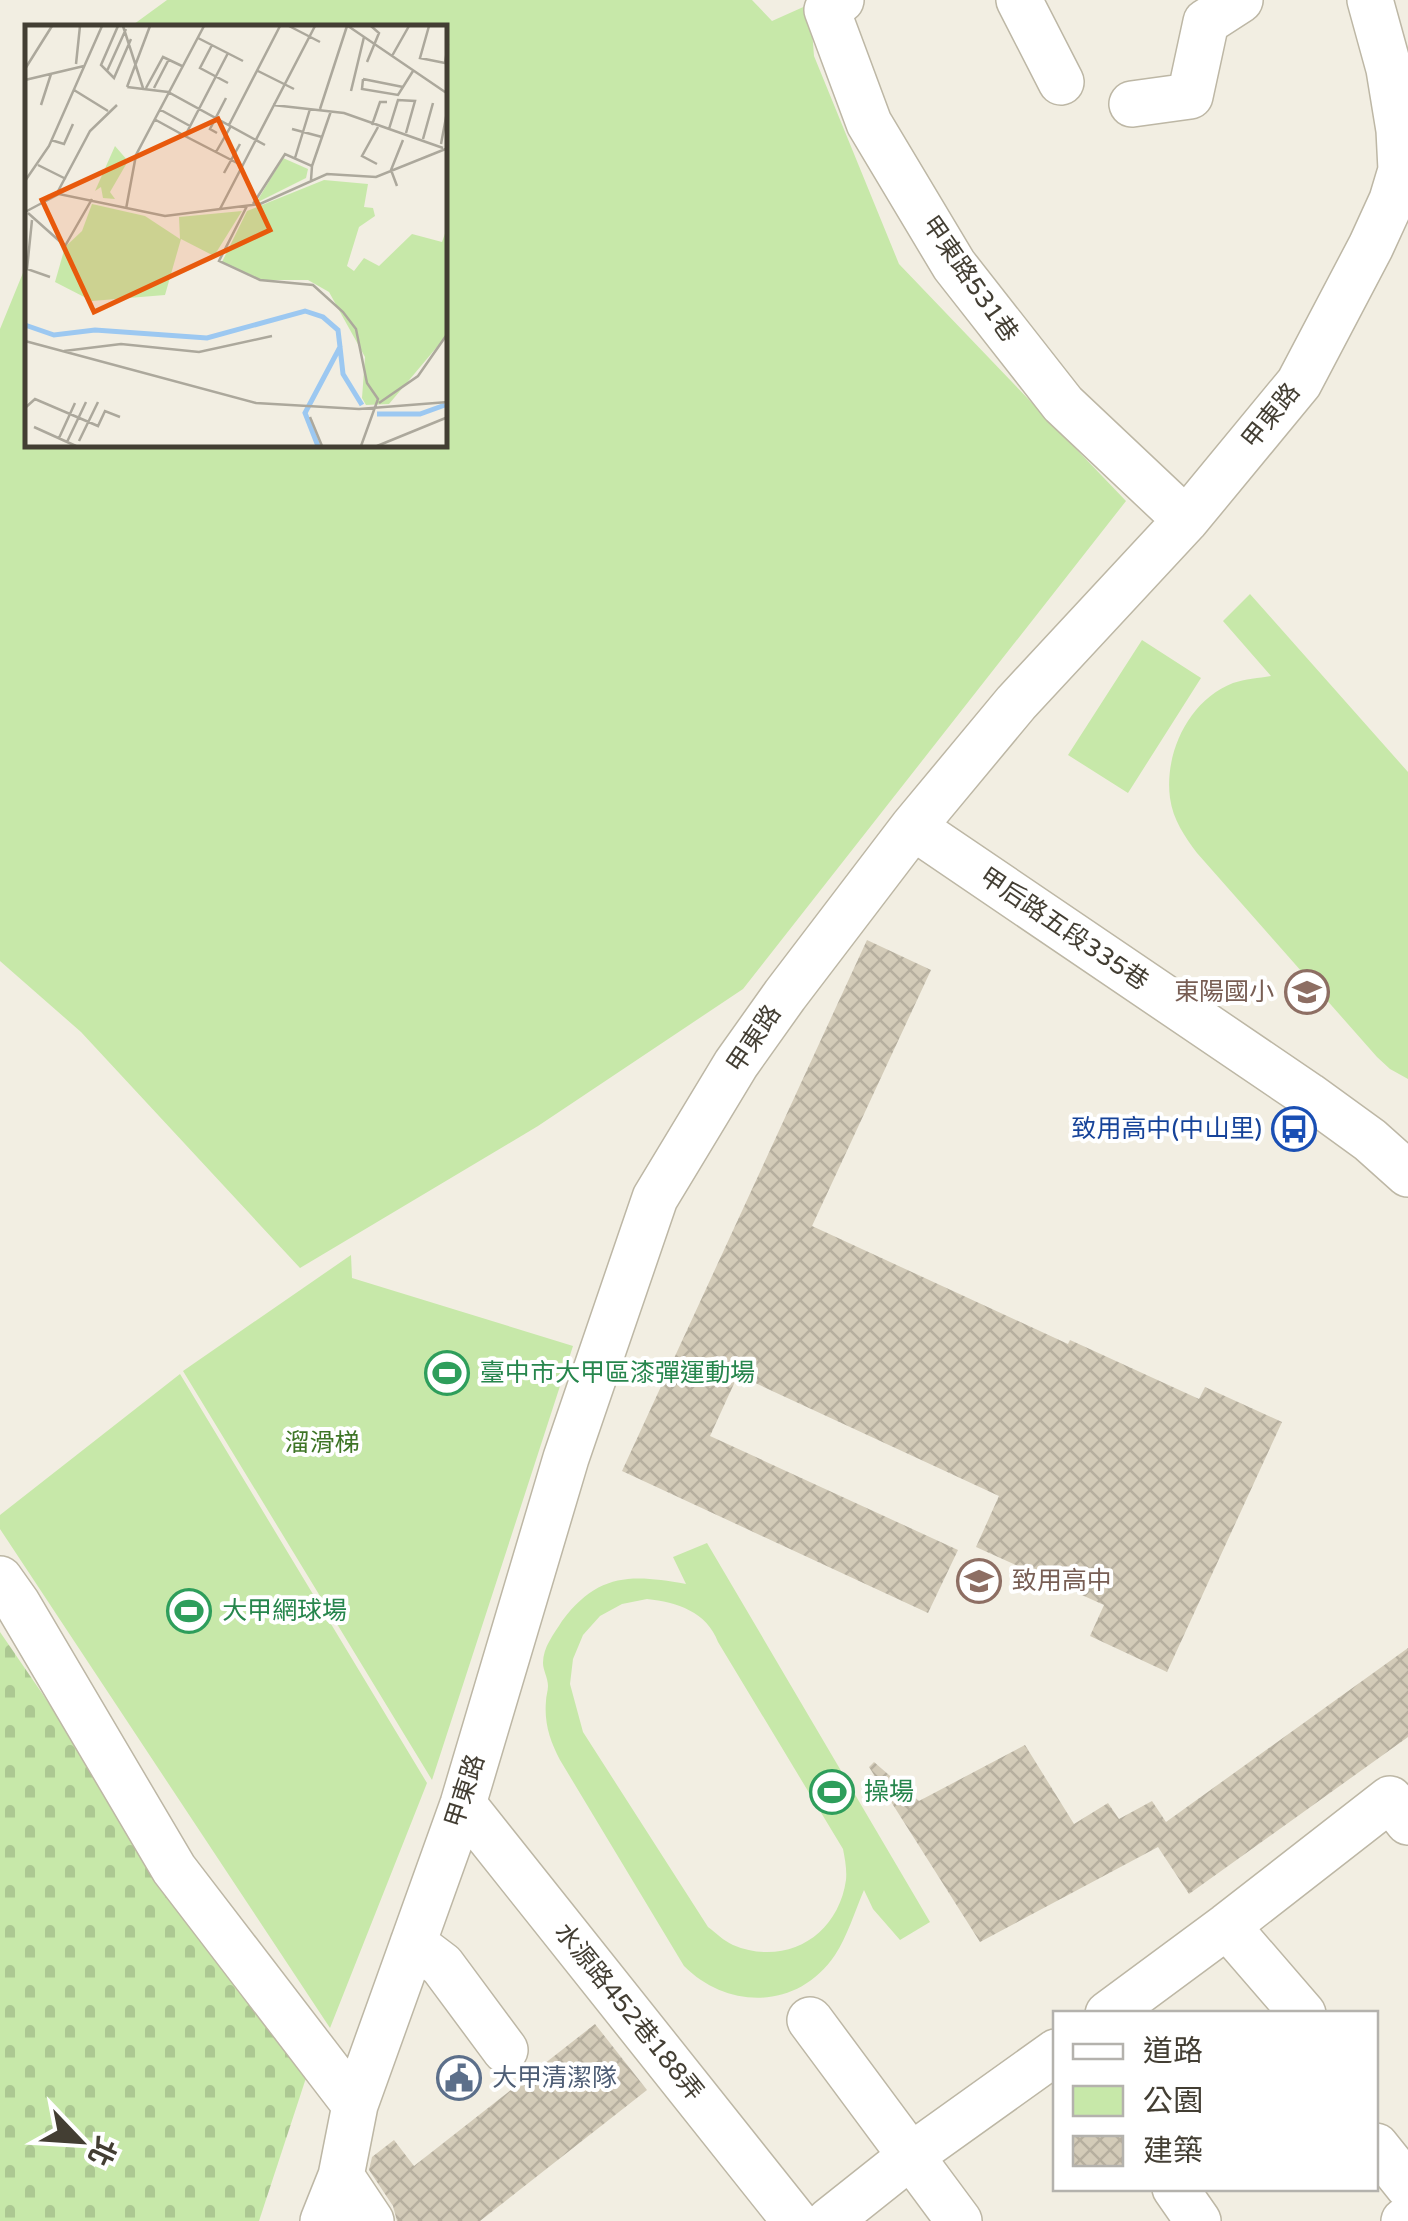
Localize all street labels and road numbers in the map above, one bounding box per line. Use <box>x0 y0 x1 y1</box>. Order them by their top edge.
street label: 甲東路531巷 <box>916 210 1024 348</box>
street label: 甲東路 <box>1236 377 1306 455</box>
street label: 甲后路五段335巷 <box>974 861 1154 997</box>
street label: 甲東路 <box>721 1000 787 1078</box>
street label: 甲東路 <box>439 1751 491 1831</box>
street label: 水源路452巷188弄 <box>548 1917 710 2107</box>

